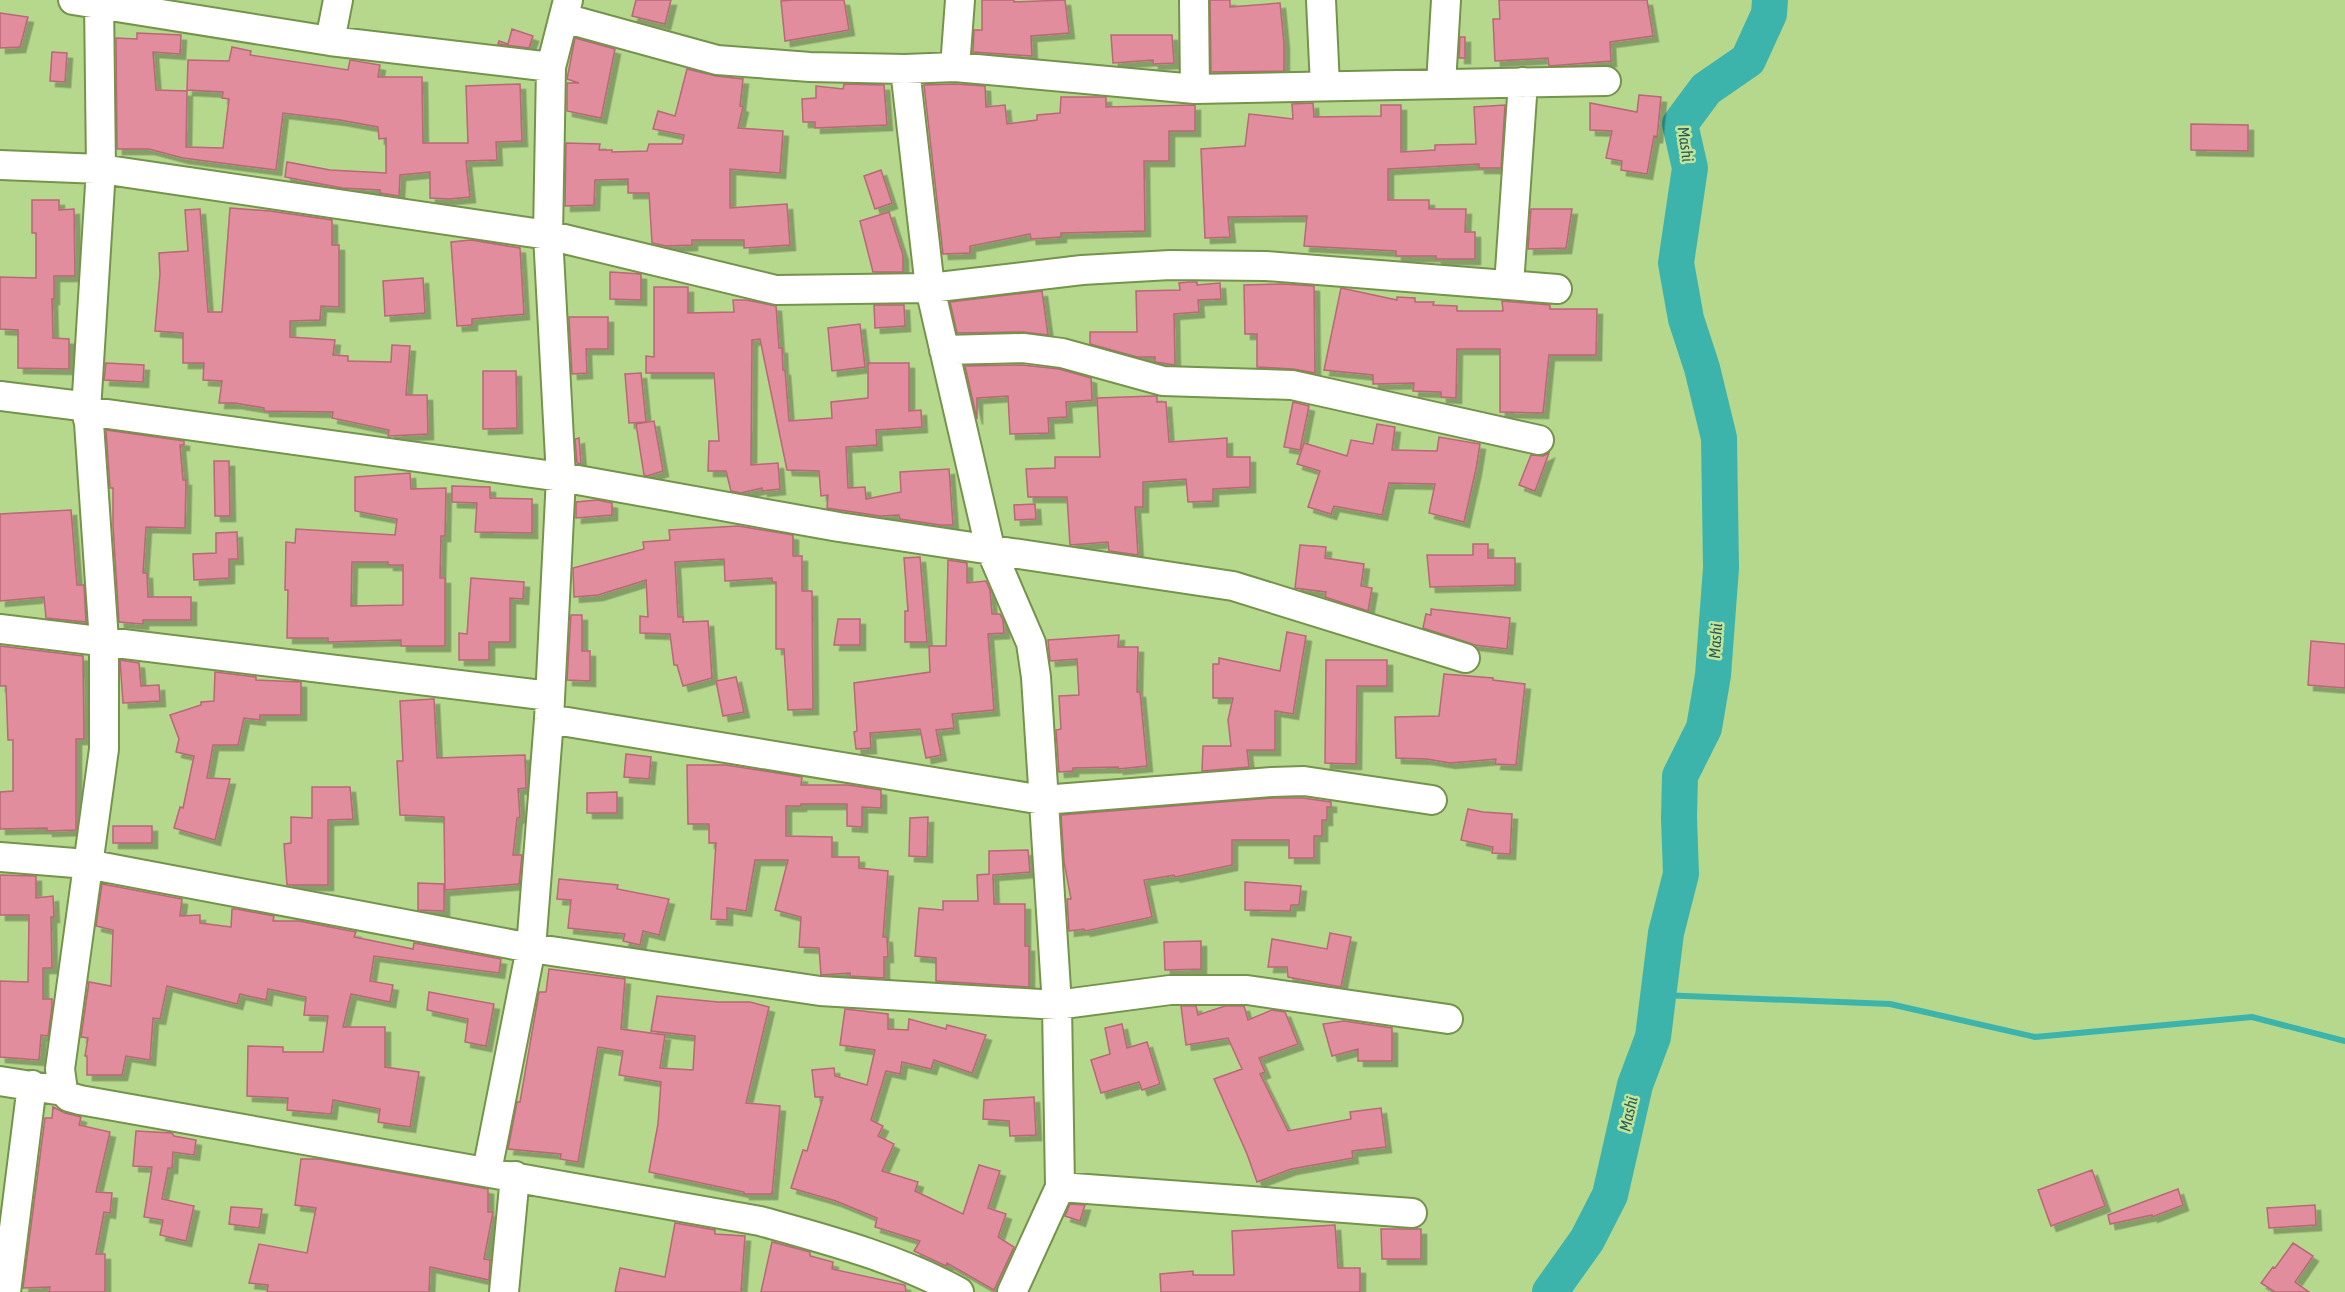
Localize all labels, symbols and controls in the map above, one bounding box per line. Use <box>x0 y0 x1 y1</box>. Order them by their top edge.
water label: Mashi <box>1675 125 1697 163</box>
water label: Mashi <box>1705 622 1725 659</box>
water label: Mashi <box>1615 1094 1641 1133</box>

